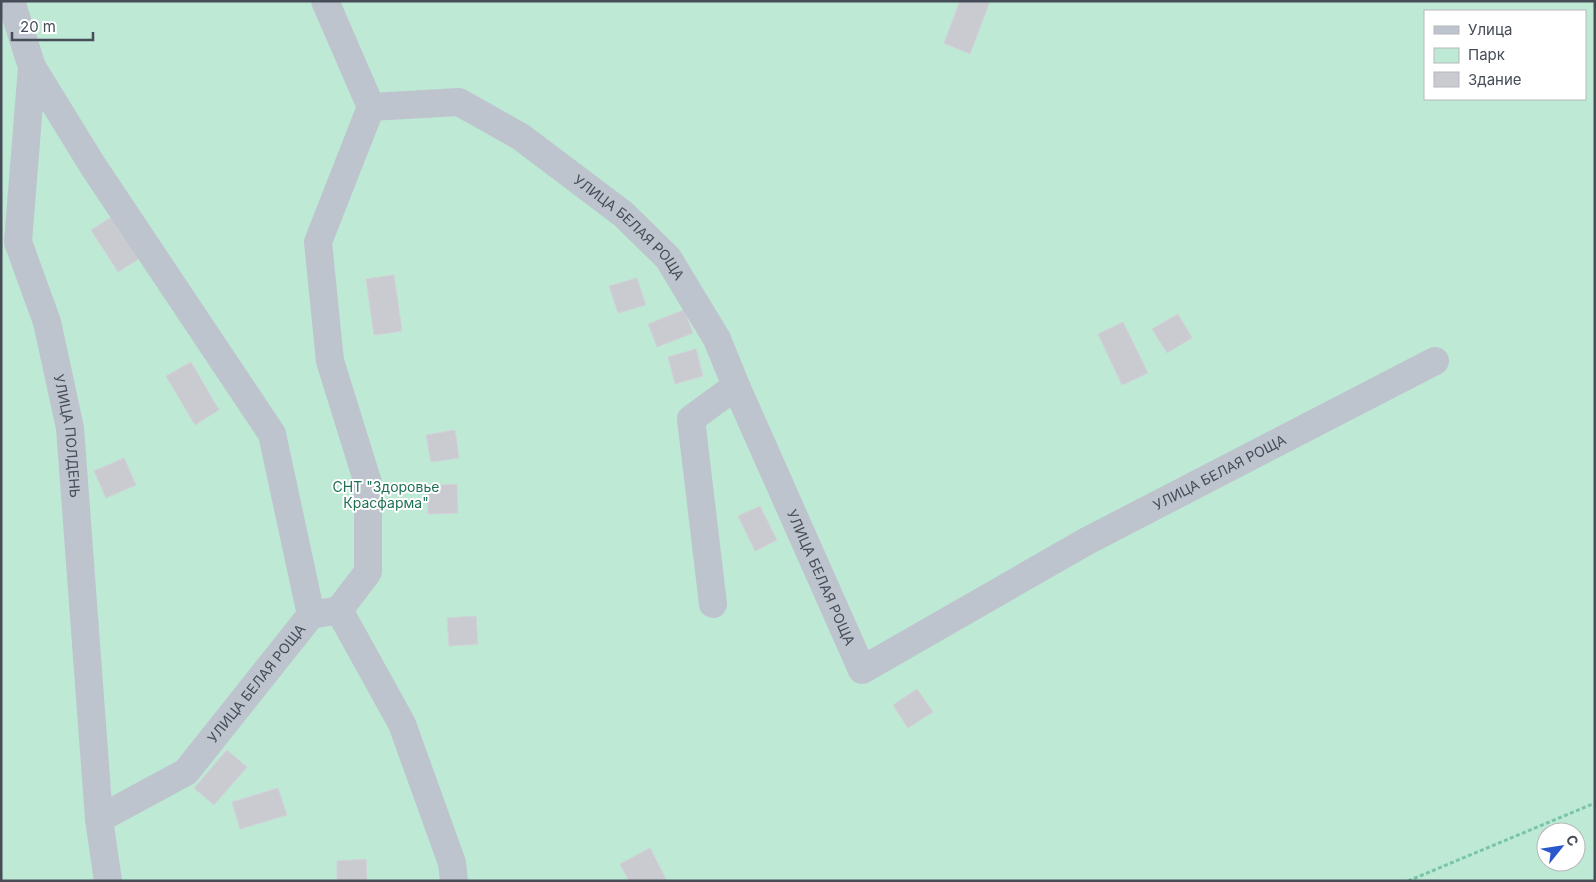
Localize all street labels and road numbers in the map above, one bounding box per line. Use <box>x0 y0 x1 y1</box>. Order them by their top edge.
street label: УЛИЦА БЕЛАЯ РОЩА <box>570 171 688 283</box>
street label: УЛИЦА ПОЛДЕНЬ <box>51 373 84 498</box>
street label: УЛИЦА БЕЛАЯ РОЩА <box>1150 430 1289 513</box>
street label: УЛИЦА БЕЛАЯ РОЩА <box>784 506 859 648</box>
street label: УЛИЦА БЕЛАЯ РОЩА <box>204 620 309 746</box>

